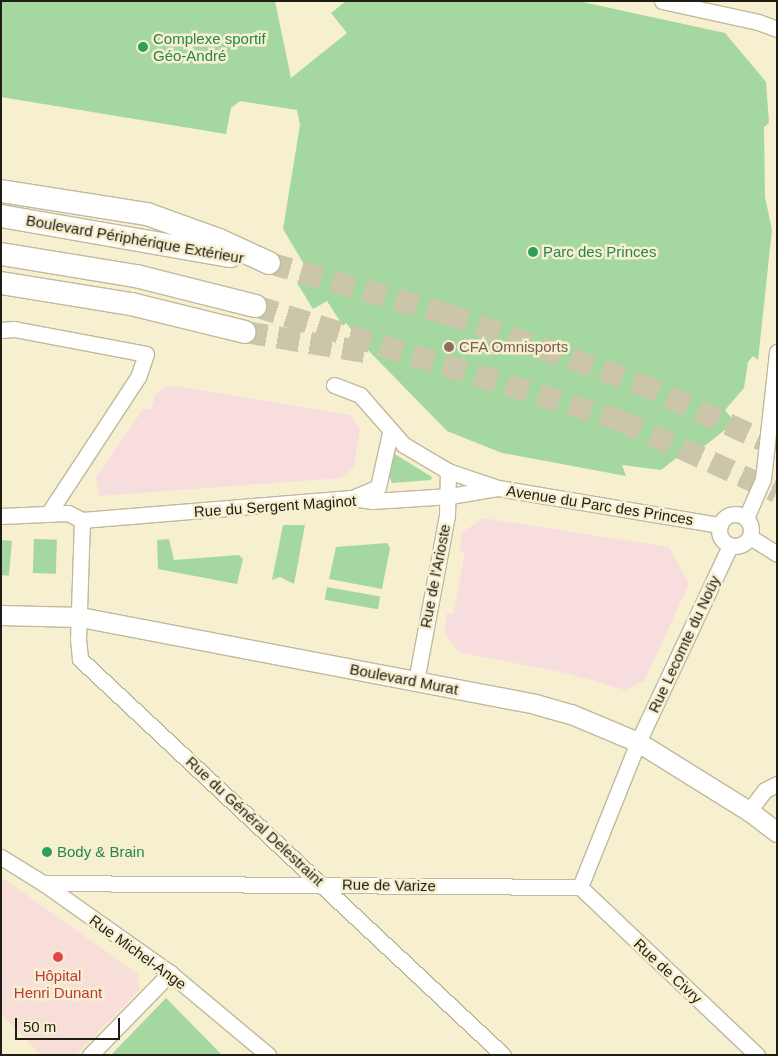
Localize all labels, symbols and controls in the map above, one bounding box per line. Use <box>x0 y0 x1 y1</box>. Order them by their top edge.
place label: Complexe sportif Géo-André <box>153 29 266 64</box>
marker: Complexe sportif Géo-André <box>137 41 149 53</box>
street label: Boulevard Périphérique Extérieur <box>25 211 245 267</box>
place label: Parc des Princes <box>543 243 656 261</box>
marker: Parc des Princes <box>527 246 539 258</box>
place label: CFA Omnisports <box>459 338 569 356</box>
marker: CFA Omnisports <box>443 341 455 353</box>
street label: Avenue du Parc des Princes <box>505 481 695 529</box>
street label: Rue du Sergent Maginot <box>193 491 357 521</box>
street label: Rue de l'Arioste <box>416 523 454 629</box>
street label: Rue Lecomte du Noüy <box>644 573 724 715</box>
street label: Boulevard Murat <box>348 660 460 698</box>
street label: Rue du Général Delestraint <box>182 752 328 890</box>
place label: Body & Brain <box>57 843 145 861</box>
marker: Body & Brain <box>41 846 53 858</box>
street label: Rue de Varize <box>342 875 436 895</box>
street label: Rue Michel-Ange <box>86 911 190 993</box>
street label: Rue de Civry <box>630 935 706 1007</box>
marker: Hôpital Henri Dunant <box>51 950 65 964</box>
place label: Hôpital Henri Dunant <box>14 966 102 1001</box>
scale bar <box>18 1008 122 1040</box>
text: 50 m <box>23 1018 56 1035</box>

